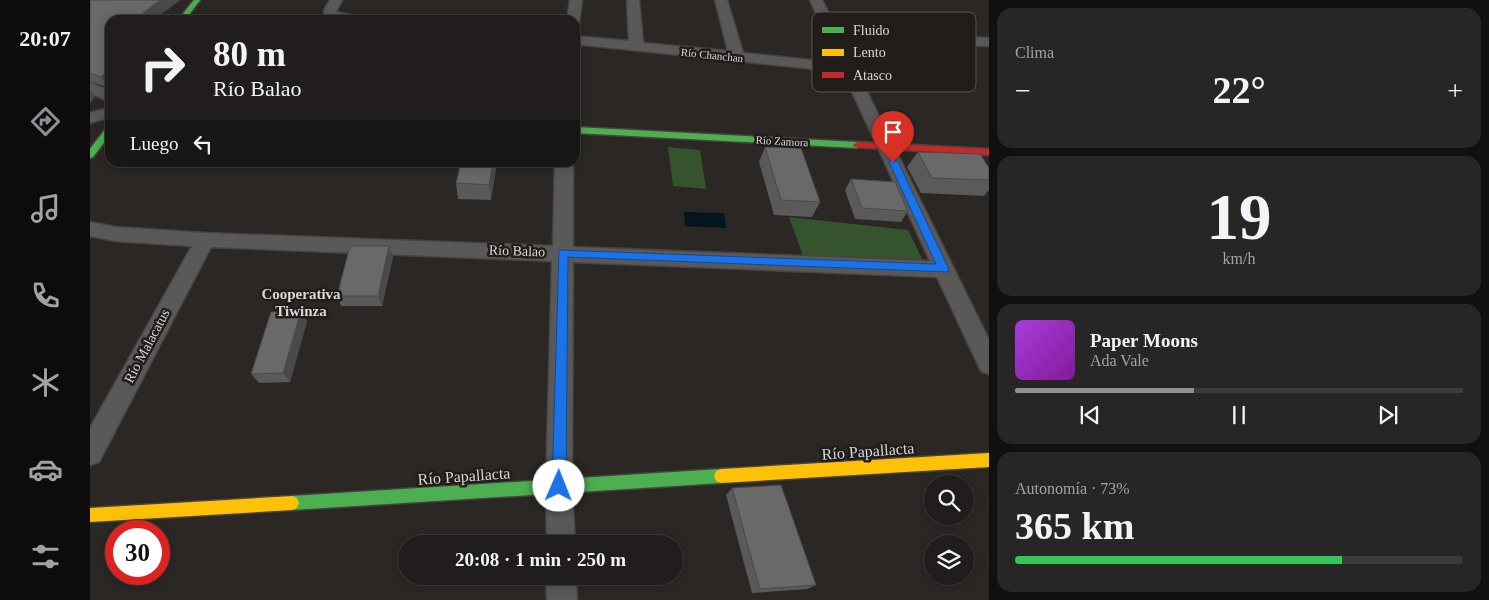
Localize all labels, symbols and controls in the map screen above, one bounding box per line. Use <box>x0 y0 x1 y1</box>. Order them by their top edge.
legend <box>812 12 976 92</box>
text: Fluido <box>853 23 890 38</box>
text: 20:07 <box>19 26 71 51</box>
icon: right <box>130 35 195 100</box>
text: 80 m <box>213 35 286 74</box>
text: Clima <box>1015 44 1054 61</box>
text: Lento <box>853 45 886 60</box>
street label: Río Chanchan <box>680 46 744 64</box>
text: Atasco <box>853 68 892 83</box>
text: 22° <box>1212 69 1266 111</box>
text: − <box>1015 75 1031 106</box>
text: + <box>1447 75 1463 106</box>
text: Río Balao <box>213 76 302 101</box>
icon: directions <box>28 104 63 139</box>
pin <box>872 111 914 162</box>
icon: arrive <box>879 118 907 146</box>
icon: left <box>189 130 217 158</box>
text: Luego <box>130 133 179 154</box>
street label: Río Zamora <box>755 134 809 148</box>
text: 19 <box>1207 181 1272 253</box>
icon: music <box>28 191 63 226</box>
street label: Río Balao <box>489 243 545 259</box>
text: km/h <box>1223 250 1255 267</box>
icon: phone <box>28 278 63 313</box>
district label: Cooperativa Tiwinza <box>261 286 341 319</box>
street label: Río Malacatus <box>121 307 173 385</box>
text: Paper Moons <box>1090 330 1198 351</box>
text: Ada Vale <box>1090 352 1149 369</box>
icon: climate <box>28 365 63 400</box>
icon: previous <box>1076 401 1104 429</box>
icon: pause <box>1225 401 1253 429</box>
icon: next <box>1374 401 1402 429</box>
street label: Río Papallacta <box>821 439 915 464</box>
icon: car <box>28 452 63 487</box>
position arrow <box>532 459 584 511</box>
street label: Río Papallacta <box>417 464 511 489</box>
map controls <box>924 475 974 585</box>
button: search <box>924 475 974 525</box>
text: Autonomía · 73% <box>1015 480 1130 497</box>
text: 365 km <box>1015 505 1134 547</box>
speed limit sign: 30 <box>105 520 170 585</box>
button: layers <box>924 535 974 585</box>
icon: filters <box>28 539 63 574</box>
text: 20:08 · 1 min · 250 m <box>455 549 626 570</box>

